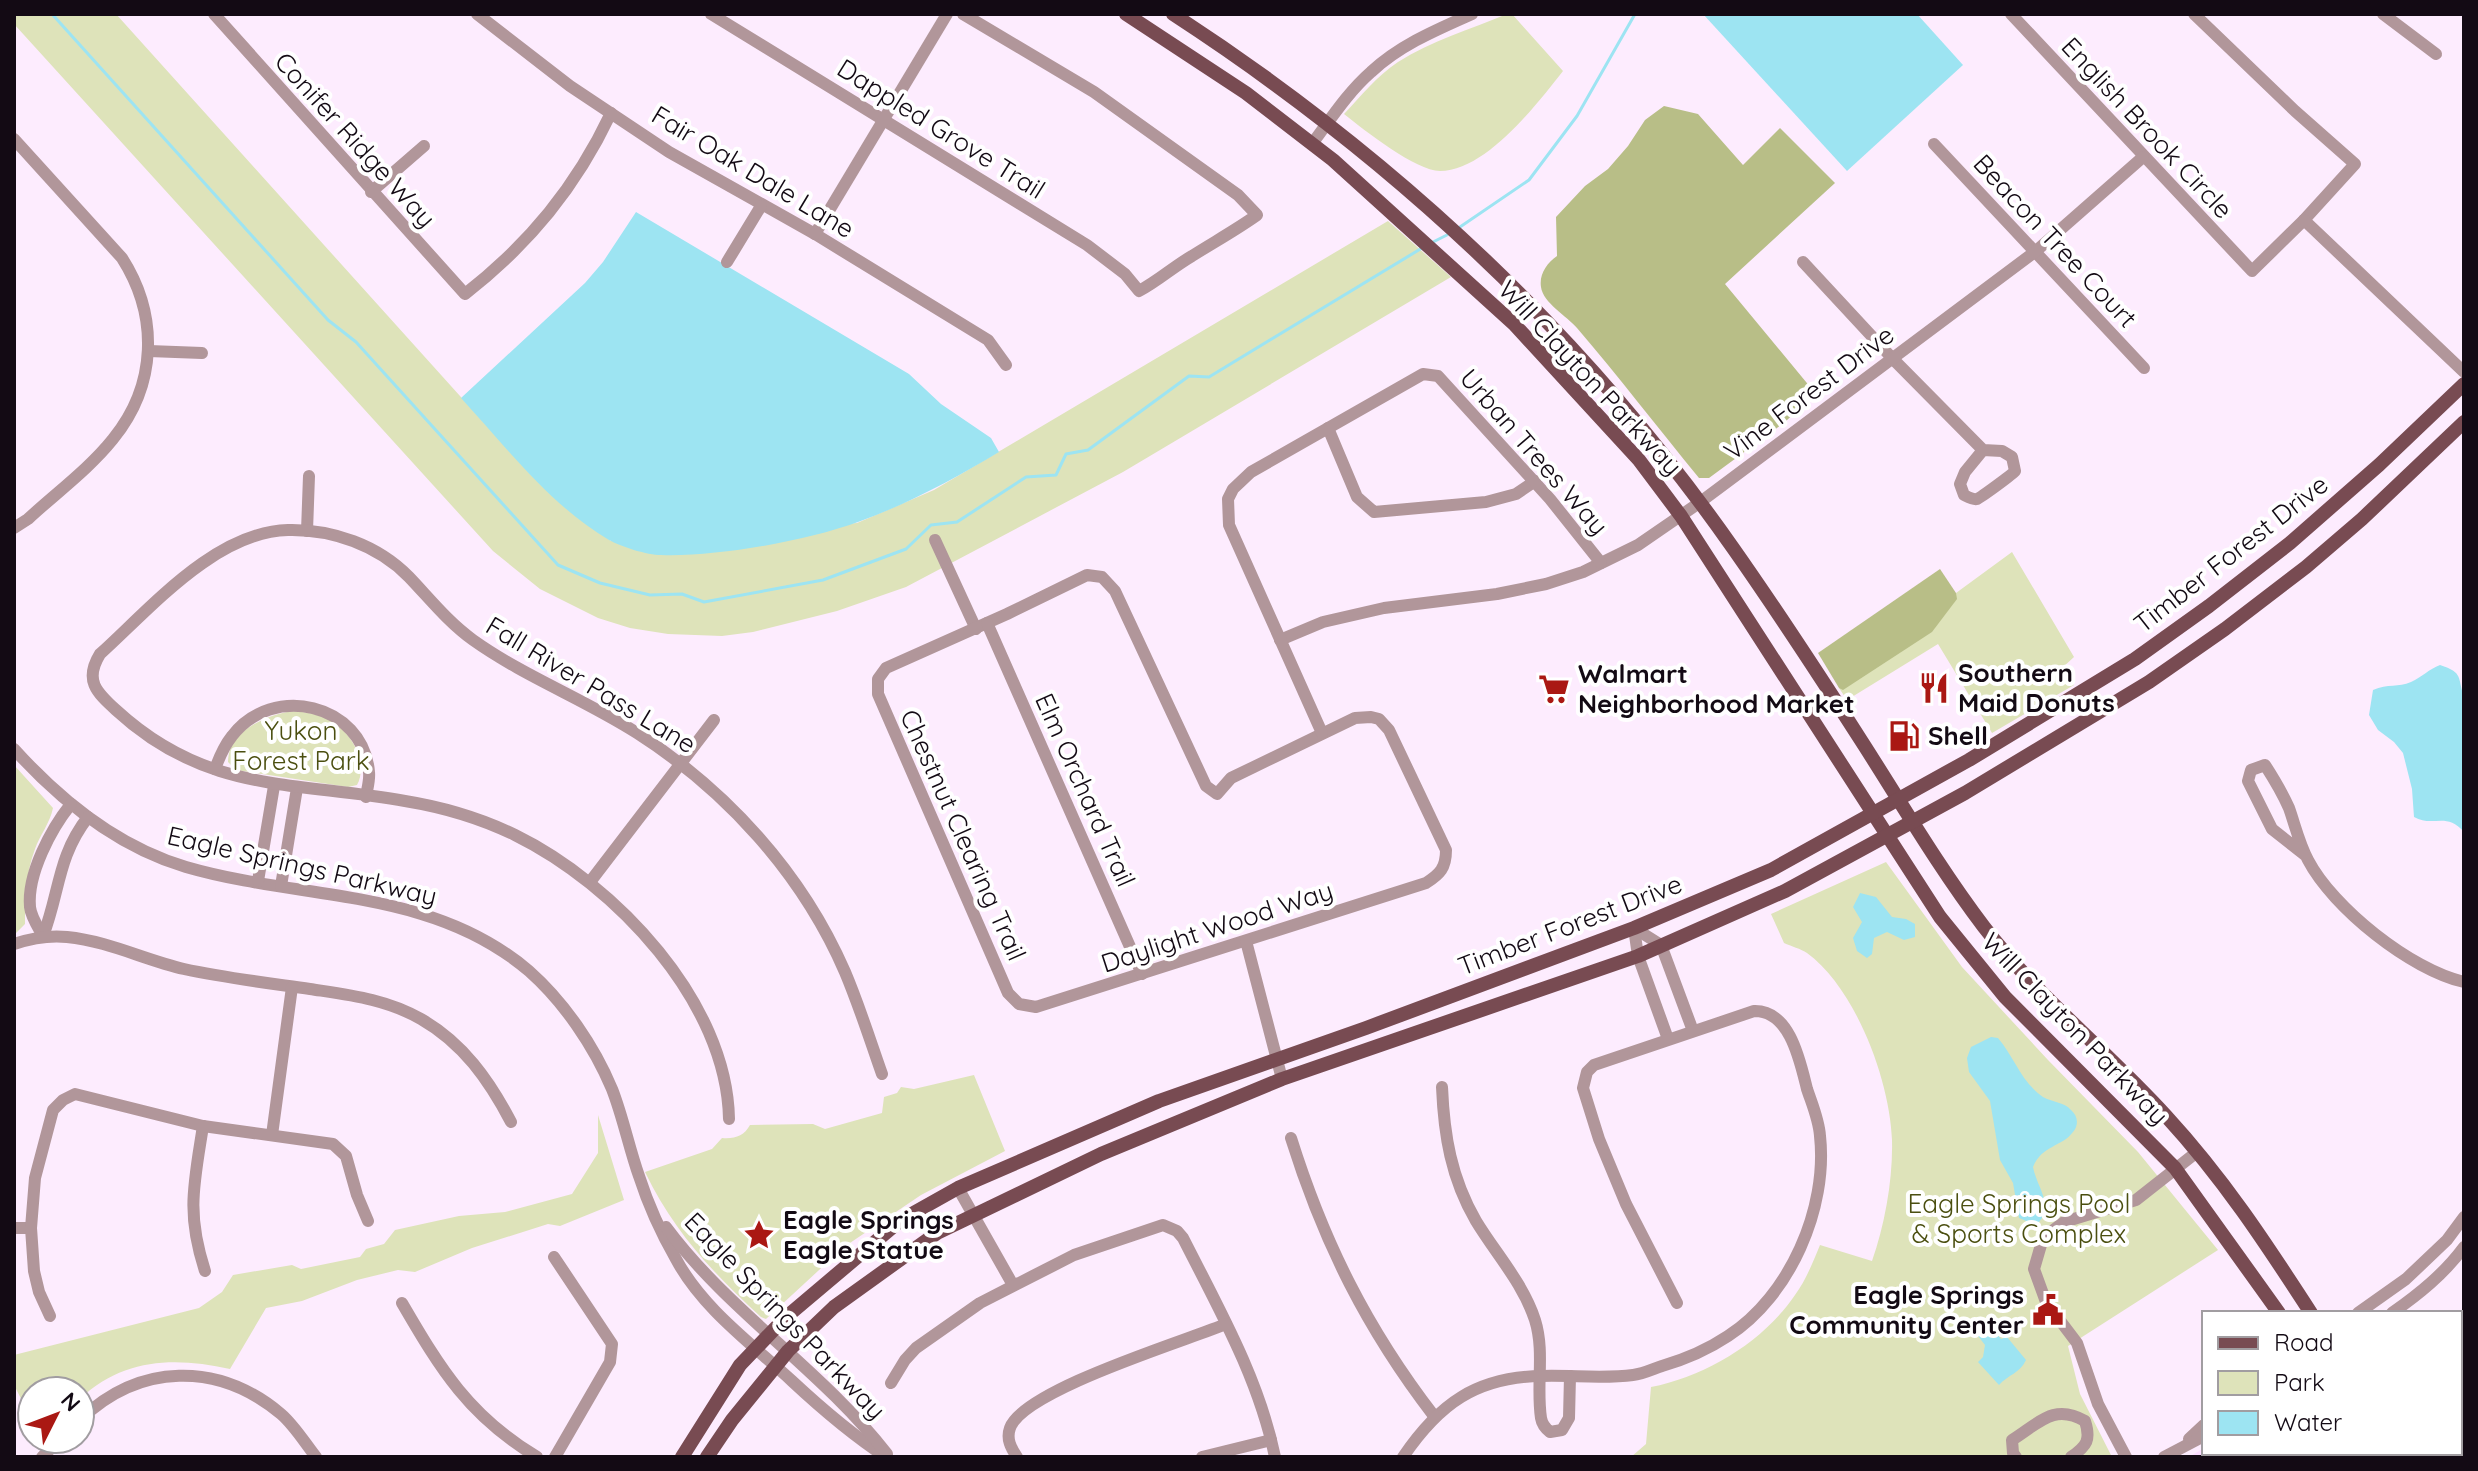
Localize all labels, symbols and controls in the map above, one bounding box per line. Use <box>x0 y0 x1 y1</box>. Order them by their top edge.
street label: English Brook Circle <box>2055 30 2240 225</box>
street label: Conifer Ridge Way <box>268 45 443 234</box>
street label: Dappled Grove Trail <box>831 51 1051 206</box>
street label: Fair Oak Dale Lane <box>646 98 861 245</box>
street label: Beacon Tree Court <box>1967 147 2144 334</box>
street label: Will Clayton Parkway <box>1491 273 1689 482</box>
street label: Vine Forest Drive <box>1717 318 1900 467</box>
street label: Urban Trees Way <box>1453 362 1616 542</box>
street label: Timber Forest Drive <box>2127 468 2334 640</box>
street label: Fall River Pass Lane <box>480 609 702 760</box>
place label: Southern Maid Donuts <box>1958 656 2115 719</box>
place label: Walmart Neighborhood Market <box>1578 657 1855 720</box>
restaurant icon: Southern Maid Donuts <box>1917 671 1951 705</box>
supermarket icon: Walmart Neighborhood Market <box>1537 672 1571 706</box>
street label: Elm Orchard Trail <box>1028 688 1143 892</box>
street label: Chestnut Clearing Trail <box>893 704 1034 966</box>
park label: Yukon Forest Park <box>232 714 370 777</box>
fuel station icon: Shell <box>1887 719 1921 753</box>
place label: Shell <box>1928 719 1988 752</box>
street label: Eagle Springs Parkway <box>164 818 440 913</box>
street label: Timber Forest Drive <box>1453 867 1687 982</box>
street label: Daylight Wood Way <box>1097 873 1337 980</box>
street label: Will Clayton Parkway <box>1975 925 2176 1132</box>
park label: Eagle Springs Pool & Sports Complex <box>1907 1187 2131 1250</box>
place label: Eagle Springs Eagle Statue <box>783 1203 954 1266</box>
street label: Eagle Springs Parkway <box>678 1205 893 1426</box>
place icon: Eagle Springs Eagle Statue <box>742 1218 776 1252</box>
place label: Eagle Springs Community Center <box>1789 1278 2024 1341</box>
public building icon: Eagle Springs Community Center <box>2031 1293 2065 1327</box>
legend <box>2202 1311 2462 1455</box>
text: Road <box>2274 1327 2334 1357</box>
text: Park <box>2274 1367 2325 1397</box>
north arrow <box>16 1375 96 1455</box>
text: N <box>55 1386 87 1417</box>
text: Water <box>2274 1407 2342 1437</box>

